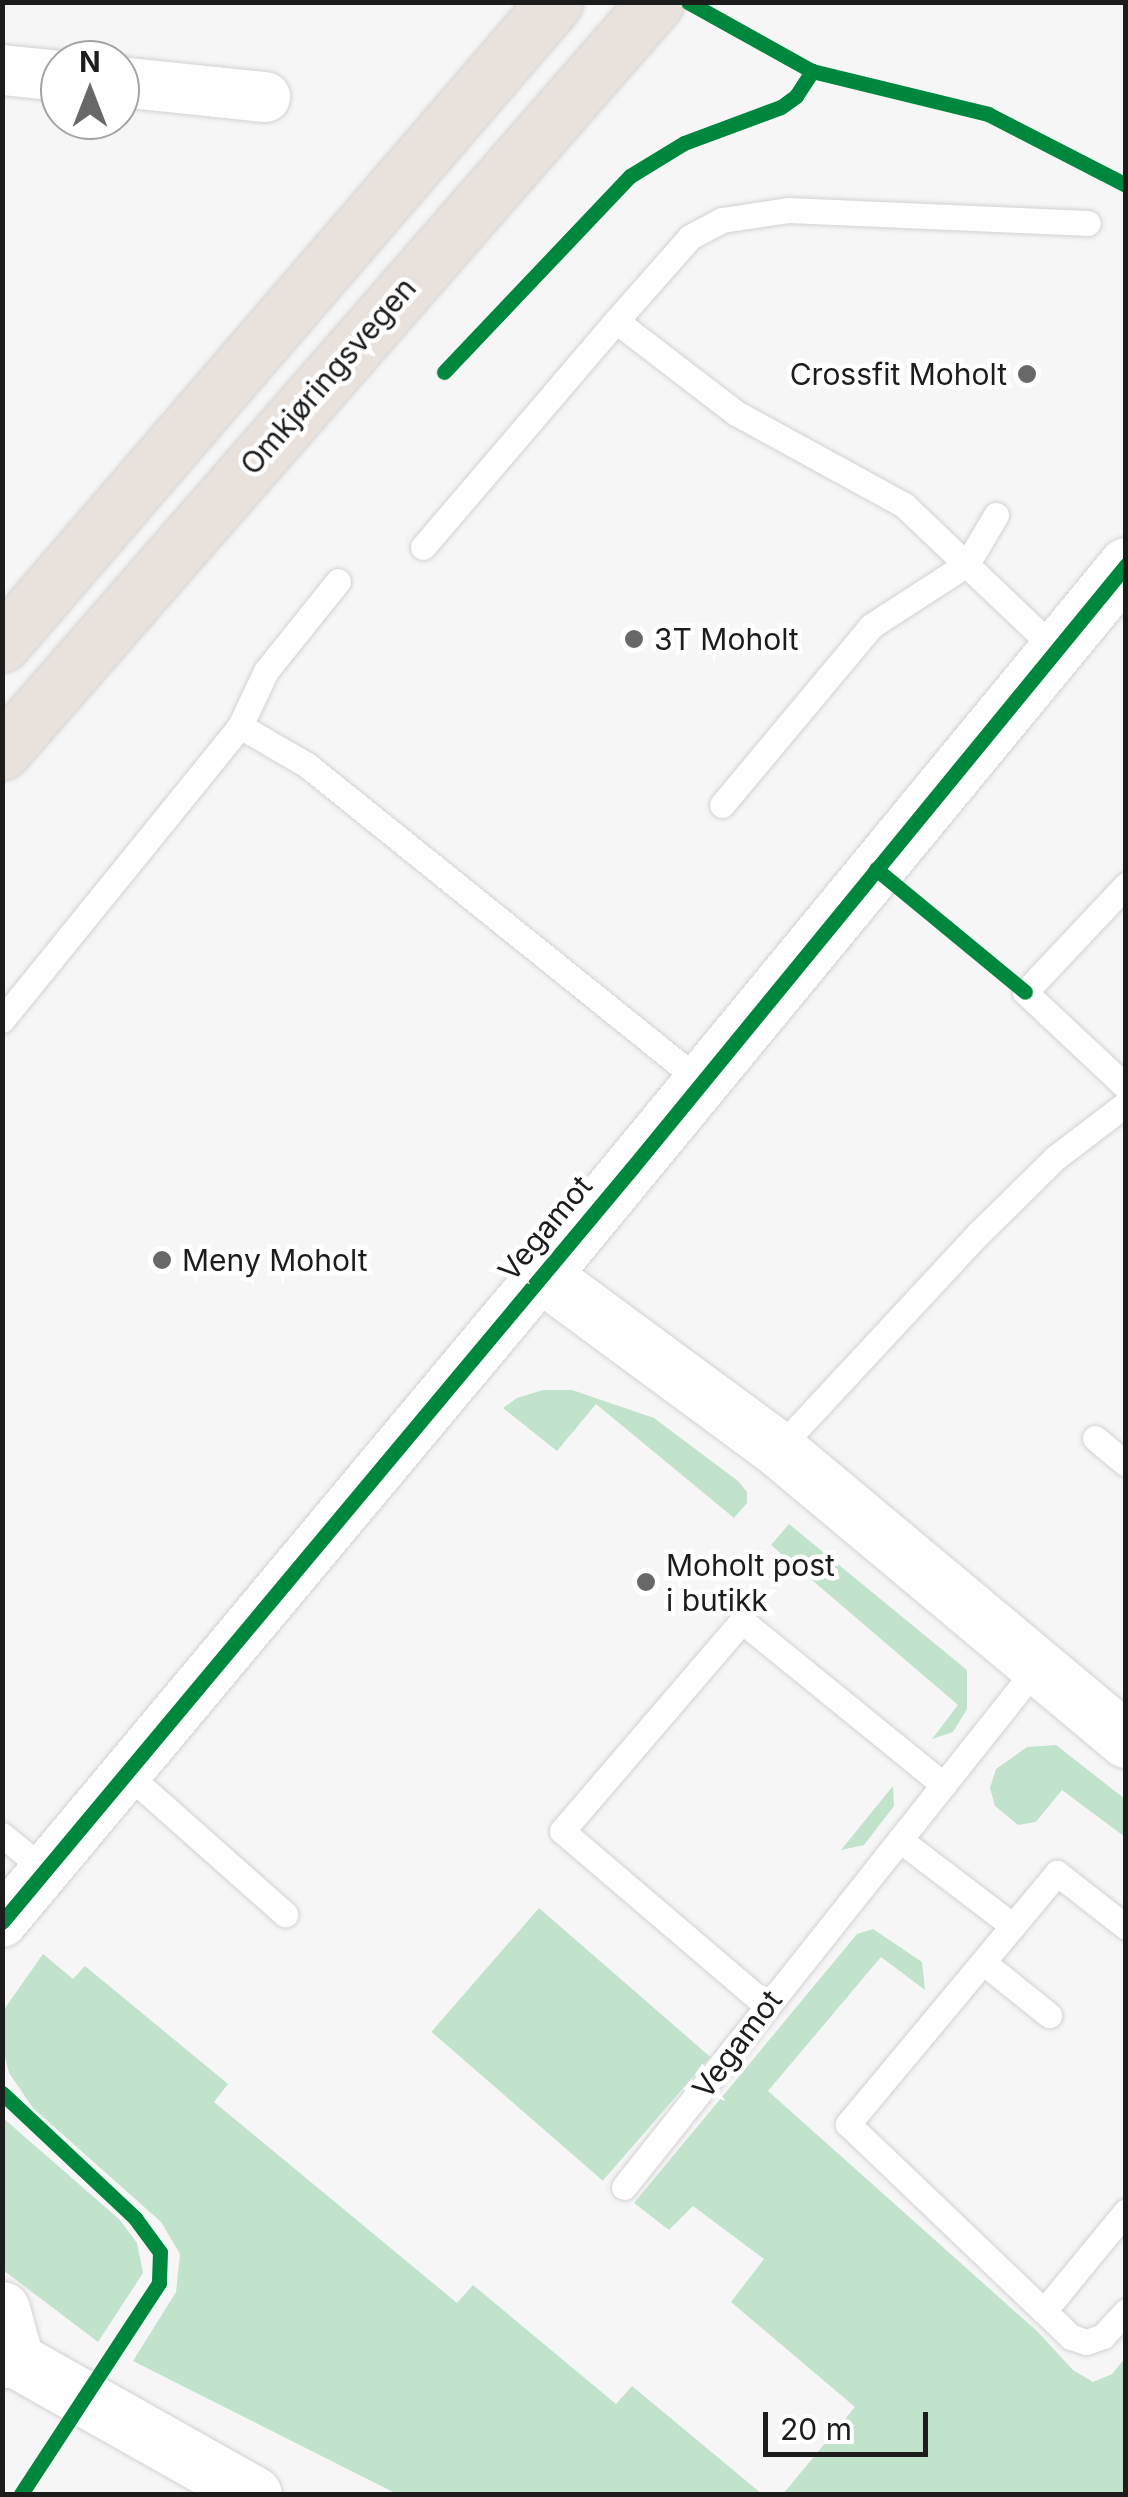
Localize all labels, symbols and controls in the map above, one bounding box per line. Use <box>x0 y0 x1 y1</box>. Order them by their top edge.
north arrow <box>40 40 140 140</box>
text: N <box>79 45 101 79</box>
street label: Omkjøringsvegen <box>233 270 423 482</box>
place label: Crossfit Moholt <box>790 356 1007 392</box>
marker: Crossfit Moholt <box>1016 363 1038 385</box>
place label: 3T Moholt <box>654 621 799 657</box>
marker: 3T Moholt <box>623 628 645 650</box>
street label: Vegamot <box>491 1168 599 1288</box>
place label: Meny Moholt <box>182 1242 368 1278</box>
marker: Meny Moholt <box>151 1249 173 1271</box>
place label: Moholt post i butikk <box>666 1547 835 1618</box>
marker: Moholt post i butikk <box>635 1571 657 1593</box>
street label: Vegamot <box>685 1983 789 2105</box>
scale bar <box>768 2392 933 2454</box>
text: 20 m <box>780 2411 852 2447</box>

